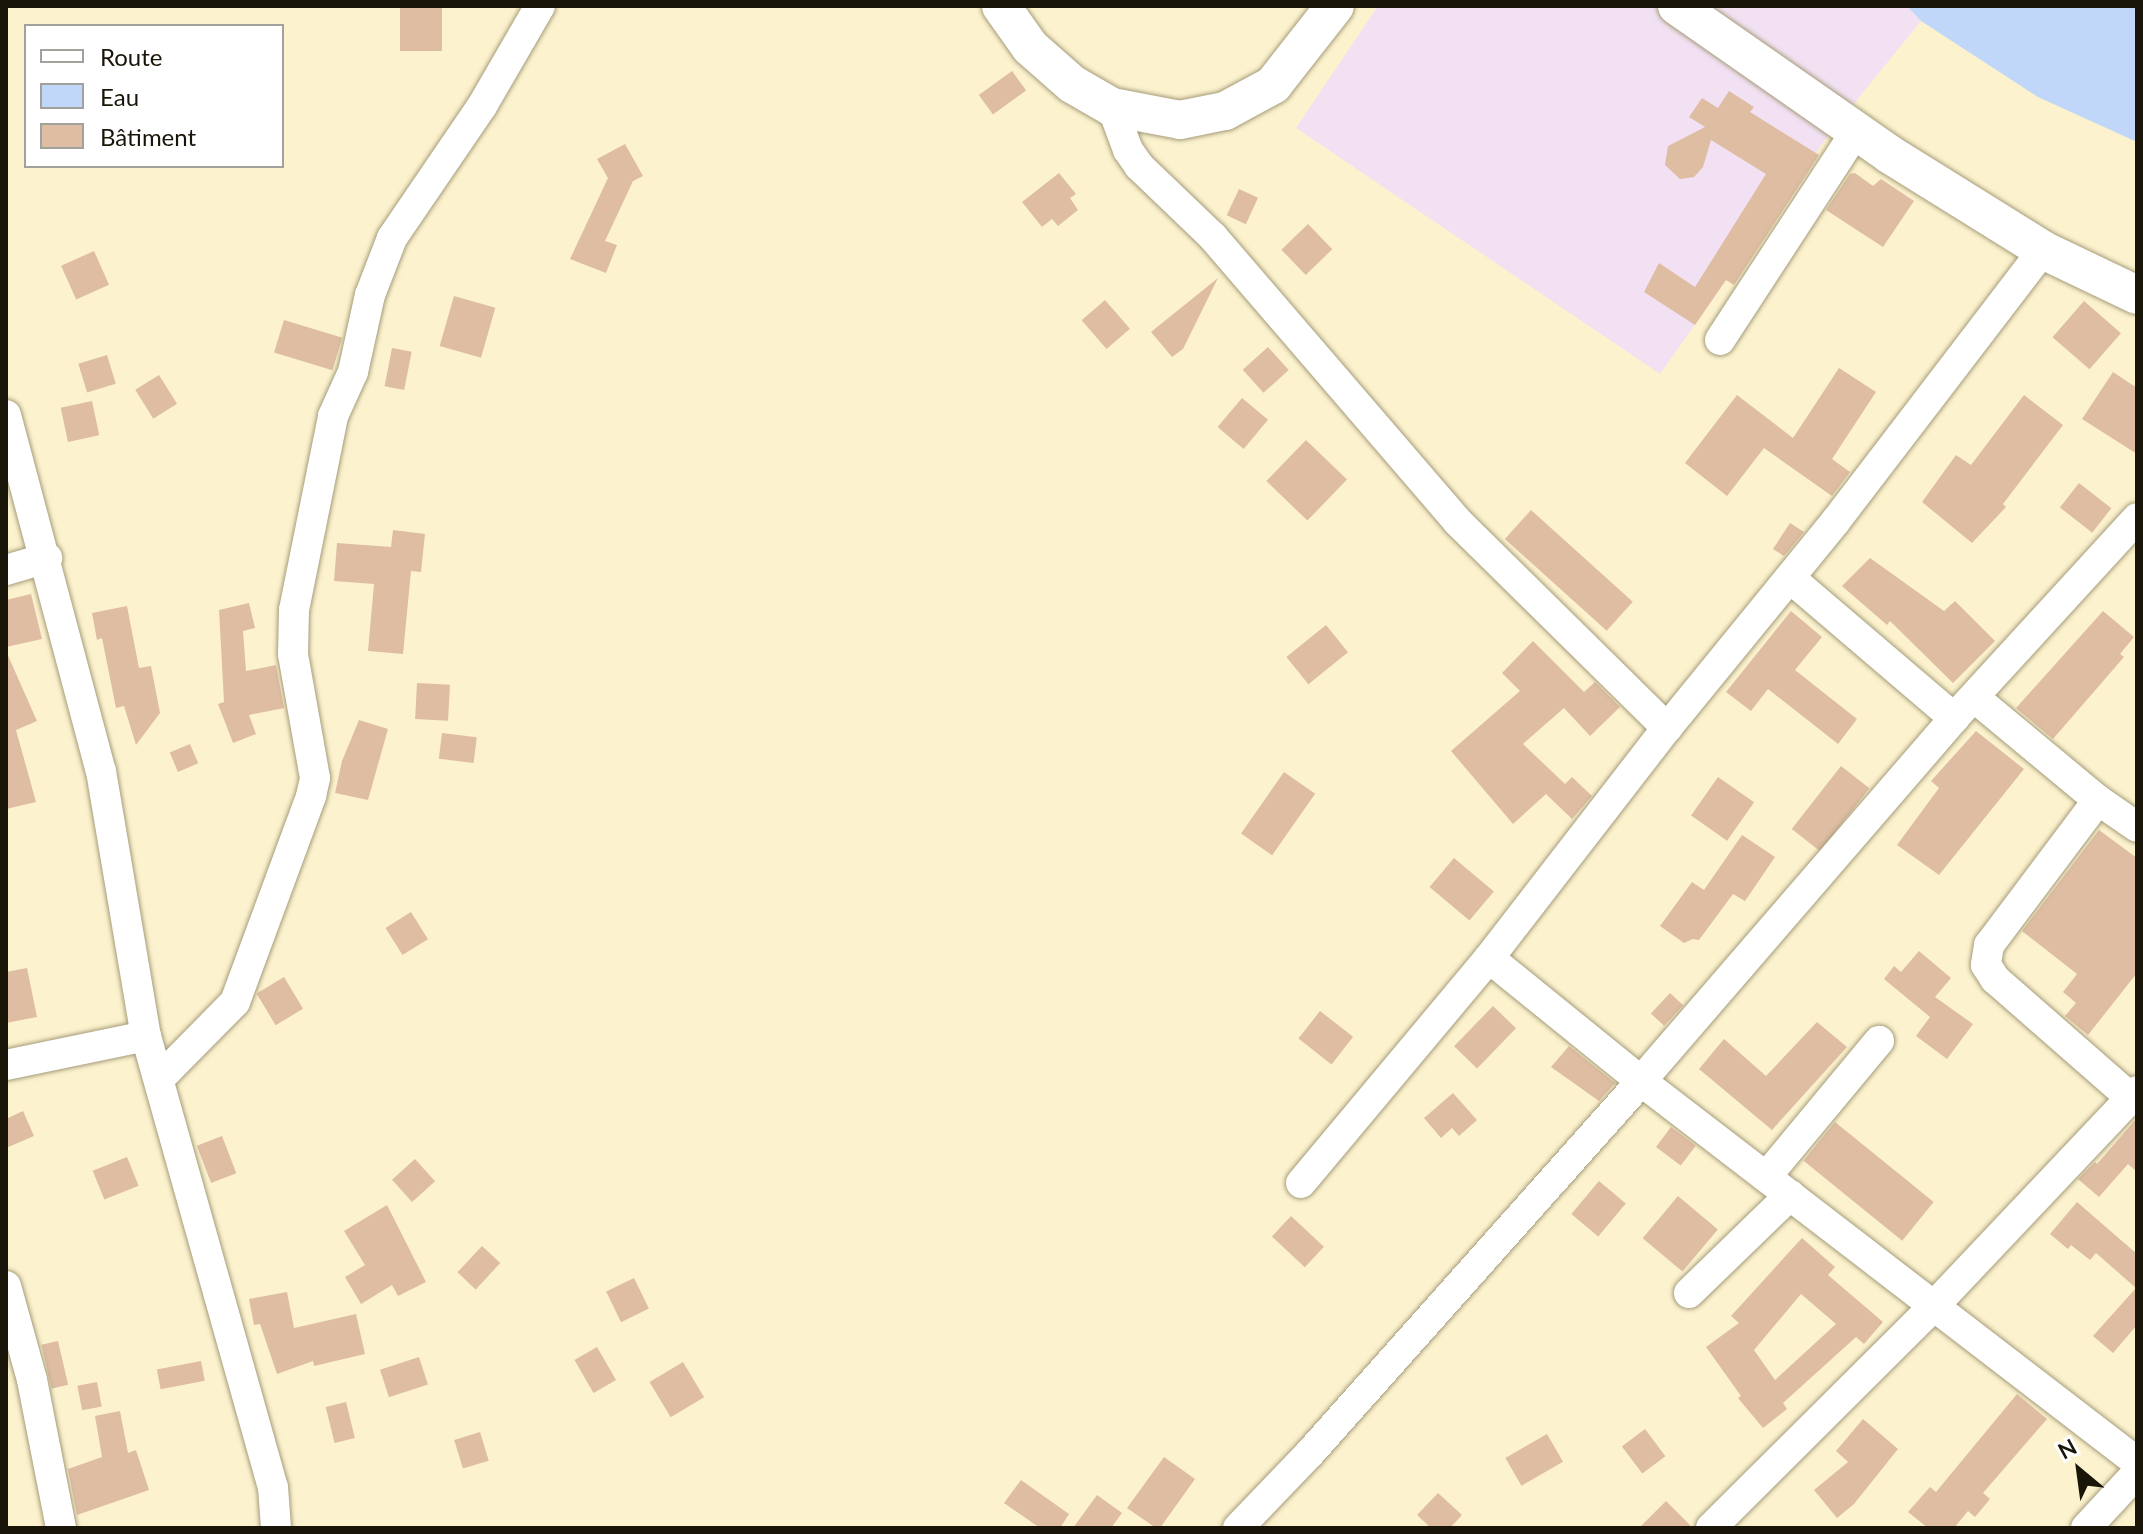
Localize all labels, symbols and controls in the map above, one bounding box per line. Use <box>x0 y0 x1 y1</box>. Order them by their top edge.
legend <box>24 24 284 168</box>
text: Route <box>100 42 162 71</box>
text: Eau <box>100 82 139 111</box>
text: Bâtiment <box>100 122 196 151</box>
north arrow <box>2039 1430 2119 1510</box>
text: N <box>2053 1433 2081 1464</box>

